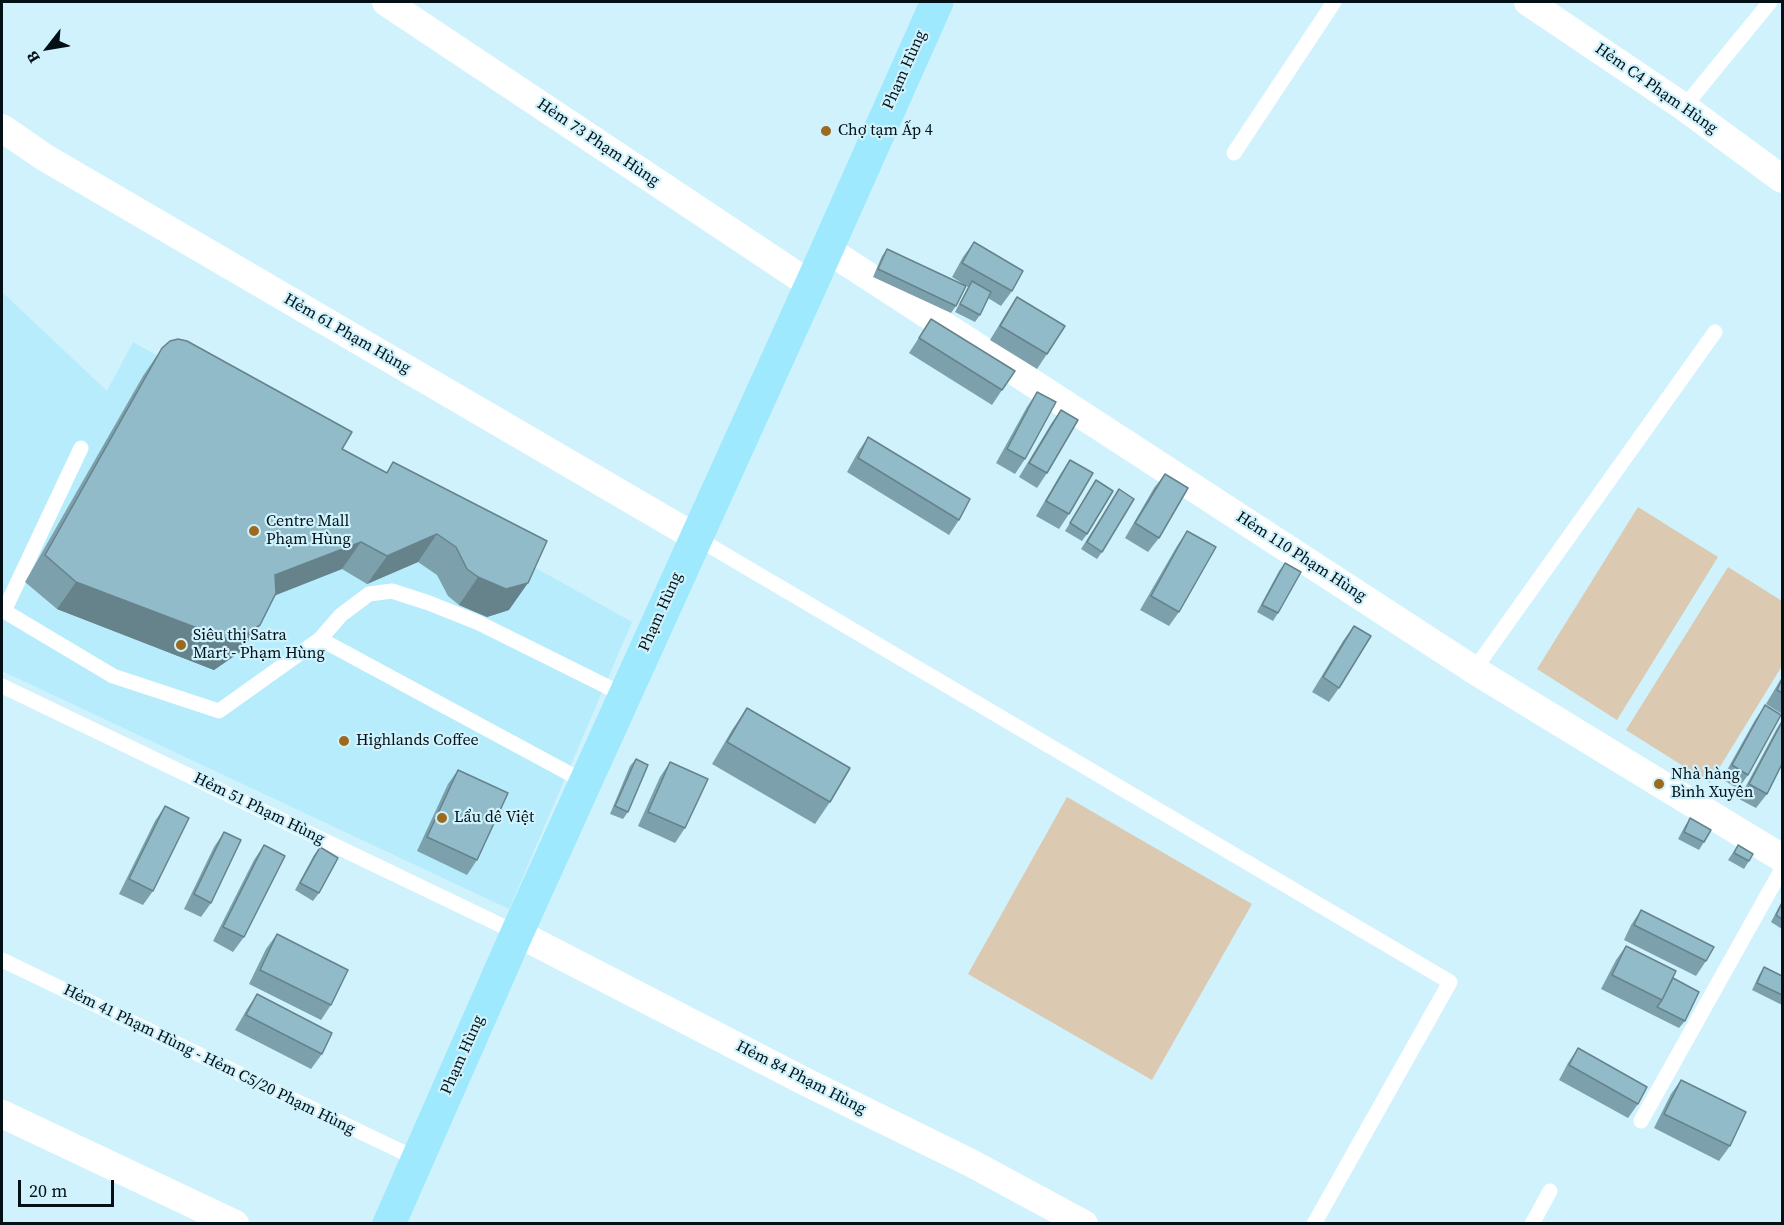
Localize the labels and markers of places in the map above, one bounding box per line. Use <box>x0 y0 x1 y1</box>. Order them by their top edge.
place label: Chợ tạm Ấp 4 <box>838 121 933 141</box>
marker: Chợ tạm Ấp 4 <box>819 124 833 138</box>
place label: Centre Mall Phạm Hùng <box>266 512 351 550</box>
marker: Centre Mall Phạm Hùng <box>247 524 261 538</box>
place label: Siêu thị Satra Mart - Phạm Hùng <box>193 626 325 664</box>
marker: Siêu thị Satra Mart - Phạm Hùng <box>174 638 188 652</box>
place label: Highlands Coffee <box>356 731 479 751</box>
marker: Highlands Coffee <box>337 734 351 748</box>
place label: Nhà hàng Bình Xuyên <box>1671 765 1753 803</box>
marker: Nhà hàng Bình Xuyên <box>1652 777 1666 791</box>
place label: Lẩu dê Việt <box>454 808 534 828</box>
marker: Lẩu dê Việt <box>435 811 449 825</box>

